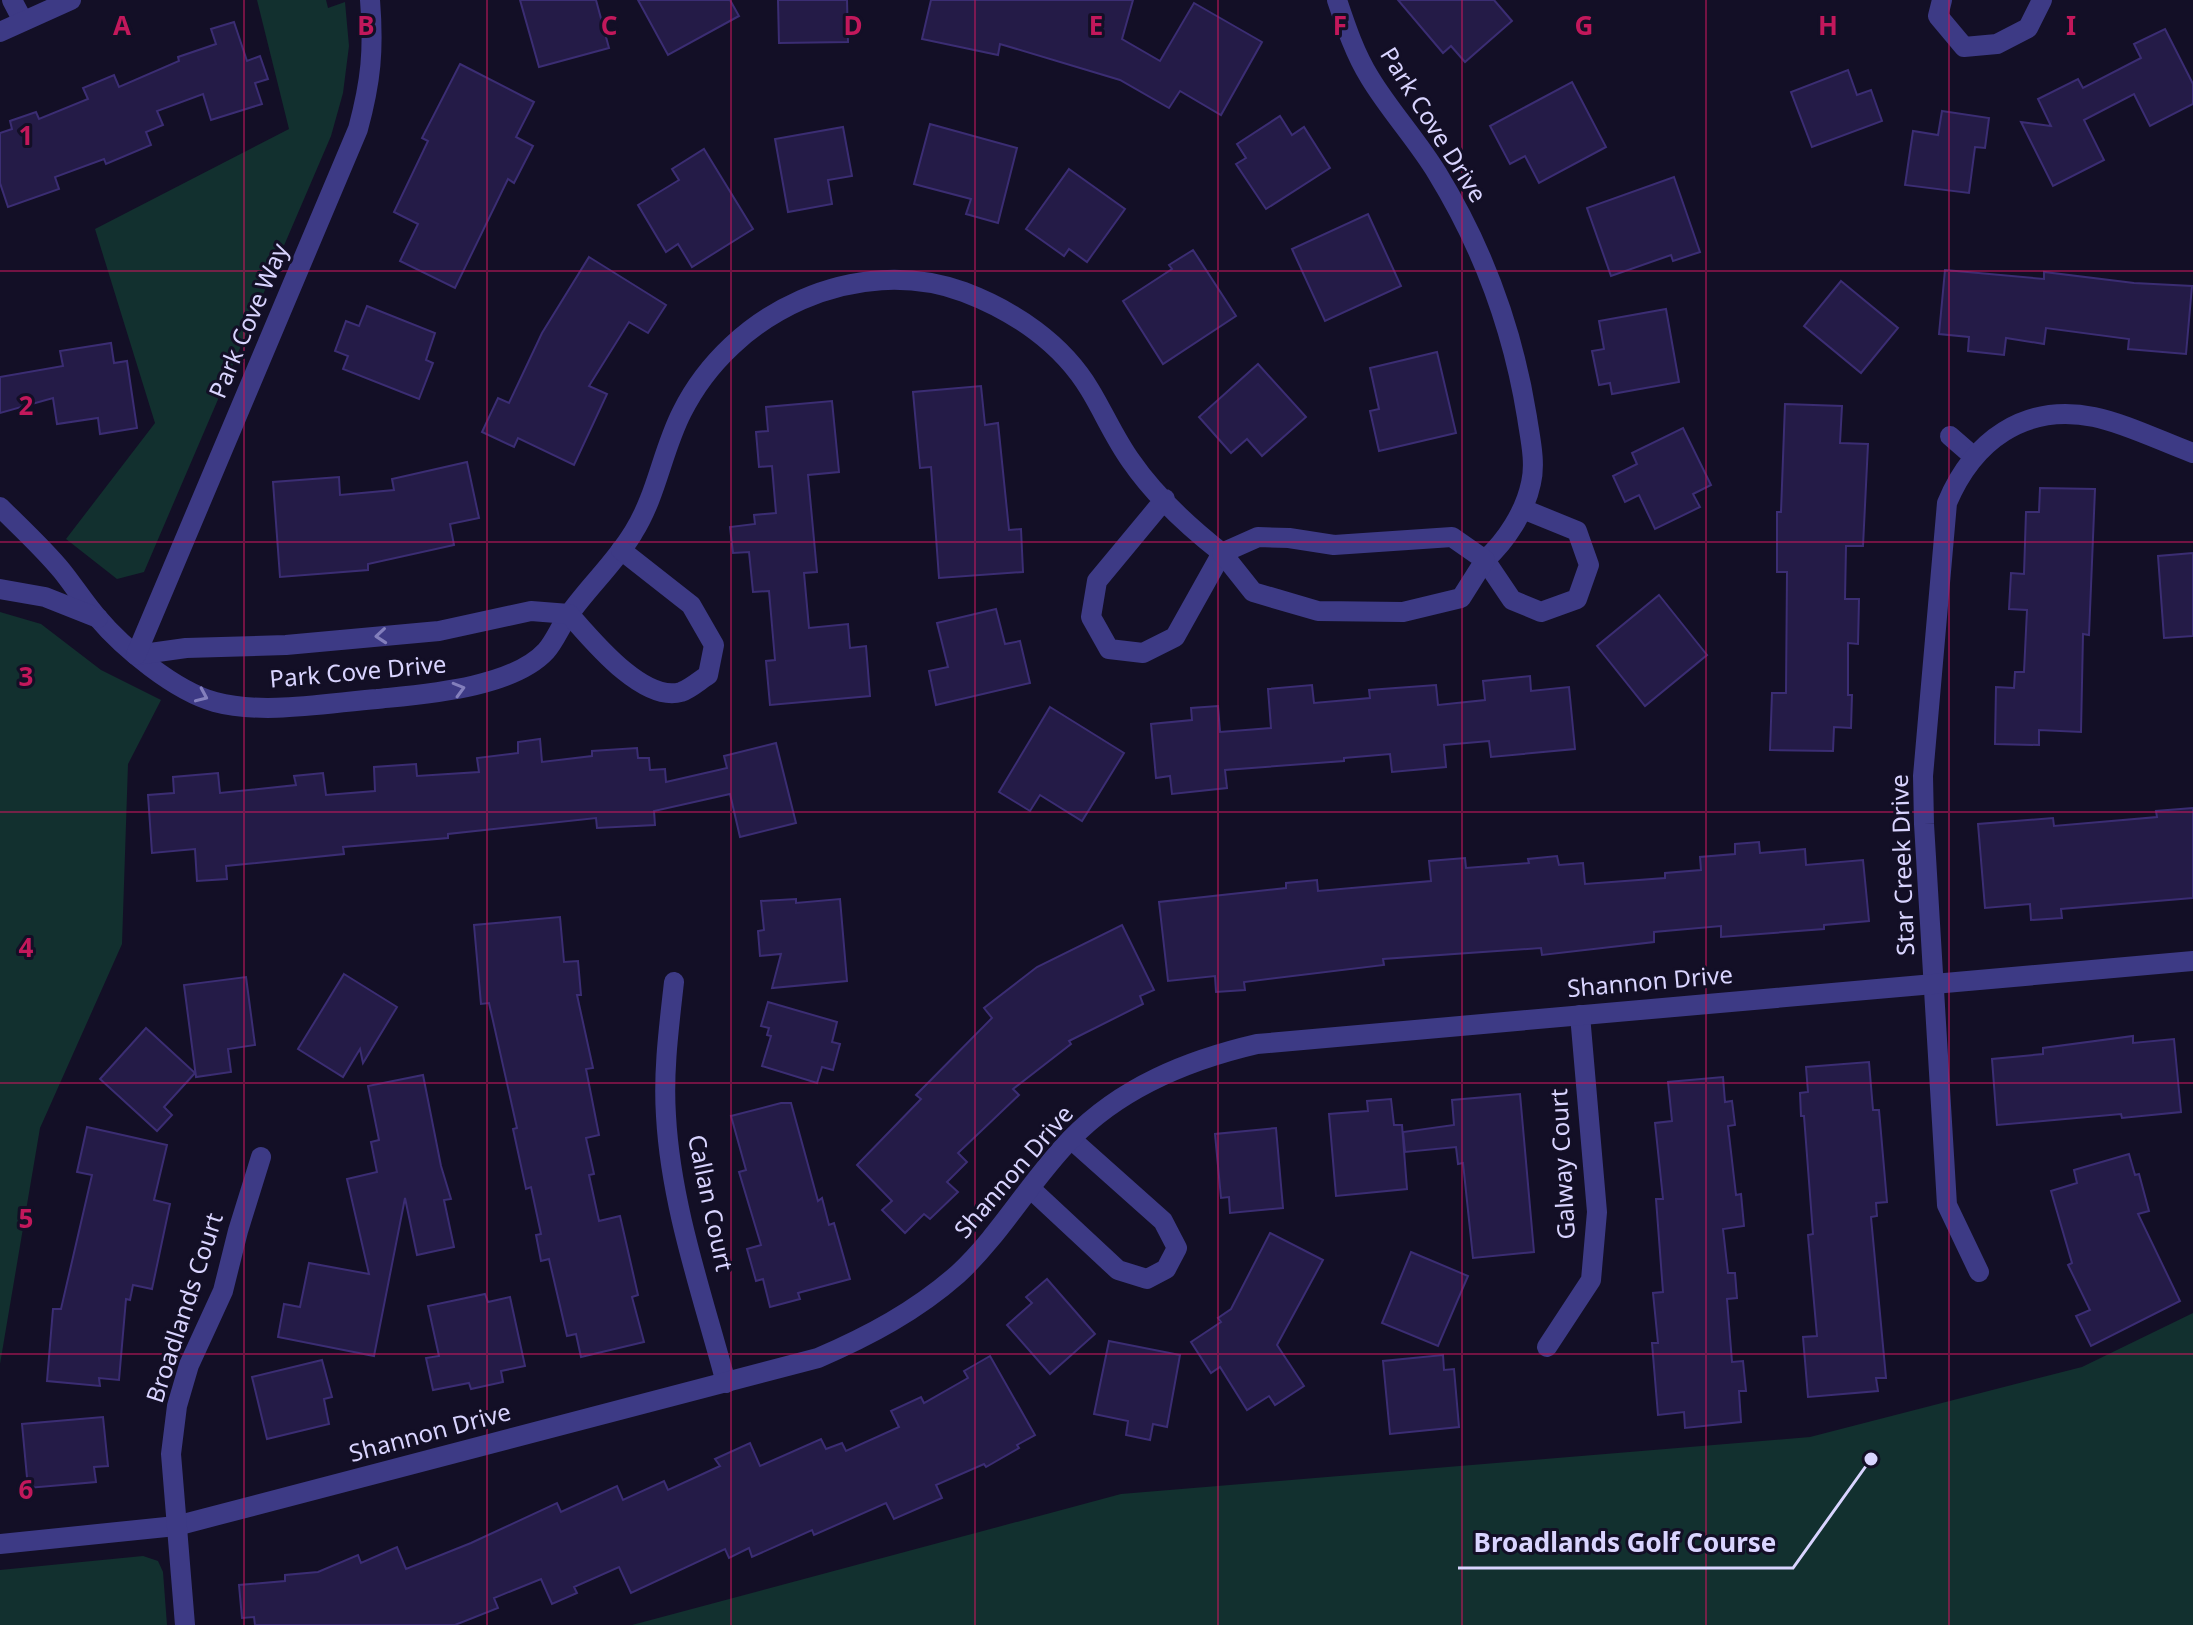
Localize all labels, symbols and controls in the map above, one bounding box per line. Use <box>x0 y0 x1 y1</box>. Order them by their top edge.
text: A <box>113 7 131 43</box>
text: B <box>357 7 375 43</box>
text: C <box>601 7 617 43</box>
text: D <box>843 7 863 43</box>
text: E <box>1089 7 1103 43</box>
text: F <box>1333 7 1347 43</box>
text: G <box>1575 7 1593 43</box>
text: H <box>1818 7 1838 43</box>
text: I <box>2066 7 2076 43</box>
street label: Park Cove Drive <box>1373 40 1495 208</box>
text: 1 <box>19 117 33 153</box>
street label: Park Cove Way <box>200 237 295 403</box>
text: 2 <box>19 387 34 423</box>
one-way arrow <box>374 628 387 645</box>
street label: Park Cove Drive <box>268 646 448 695</box>
text: 3 <box>19 658 33 694</box>
one-way arrow <box>451 681 465 698</box>
one-way arrow <box>193 686 208 702</box>
street label: Star Creek Drive <box>1882 774 1921 956</box>
text: 4 <box>19 929 34 965</box>
street label: Shannon Drive <box>1566 957 1734 1004</box>
street label: Galway Court <box>1541 1087 1582 1240</box>
street label: Shannon Drive <box>946 1098 1080 1245</box>
street label: Callan Court <box>681 1131 742 1274</box>
text: 5 <box>19 1200 33 1236</box>
street label: Broadlands Court <box>137 1208 230 1407</box>
street label: Shannon Drive <box>345 1394 514 1469</box>
text: 6 <box>19 1471 34 1507</box>
callout: Broadlands Golf Course <box>1458 1518 1793 1568</box>
text: Broadlands Golf Course <box>1474 1524 1776 1560</box>

